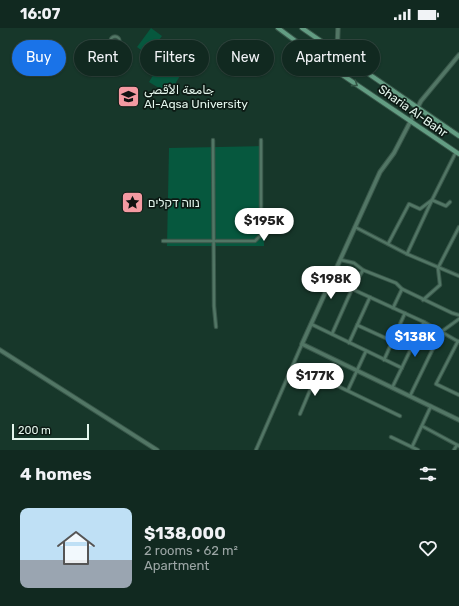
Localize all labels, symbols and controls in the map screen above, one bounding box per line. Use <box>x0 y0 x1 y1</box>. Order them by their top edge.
text: 16:07 <box>20 5 60 23</box>
chip: Buy <box>12 40 66 76</box>
chip: Rent <box>74 40 132 76</box>
chip: Filters <box>140 40 209 76</box>
chip: New <box>217 40 274 76</box>
chip: Apartment <box>282 40 380 76</box>
one-way arrow <box>351 79 358 87</box>
street label: Sharia Al-Bahr <box>376 82 451 140</box>
place label: جامعة الأقصى Al-Aqsa University <box>144 83 248 111</box>
school or university icon: جامعة الأقصى Al-Aqsa University <box>116 84 142 110</box>
place icon: נווה דקלים <box>120 190 146 216</box>
place label: נווה דקלים <box>148 196 200 210</box>
pin: $195K <box>236 208 292 242</box>
text: $195K <box>244 213 284 228</box>
pin: $198K <box>303 266 359 300</box>
text: $198K <box>311 271 351 286</box>
pin: $138K <box>387 324 443 358</box>
text: $138K <box>394 329 436 344</box>
pin: $177K <box>287 363 343 397</box>
text: $177K <box>296 368 334 383</box>
scale bar <box>12 422 89 441</box>
text: 200 m <box>18 424 51 437</box>
icon: filters <box>417 463 439 485</box>
text: 4 homes <box>20 464 92 484</box>
text: $138,000 <box>144 523 226 543</box>
icon: home <box>52 524 100 572</box>
icon: heart <box>417 537 439 559</box>
text: 2 rooms · 62 m² <box>144 543 238 558</box>
text: Apartment <box>144 558 209 573</box>

